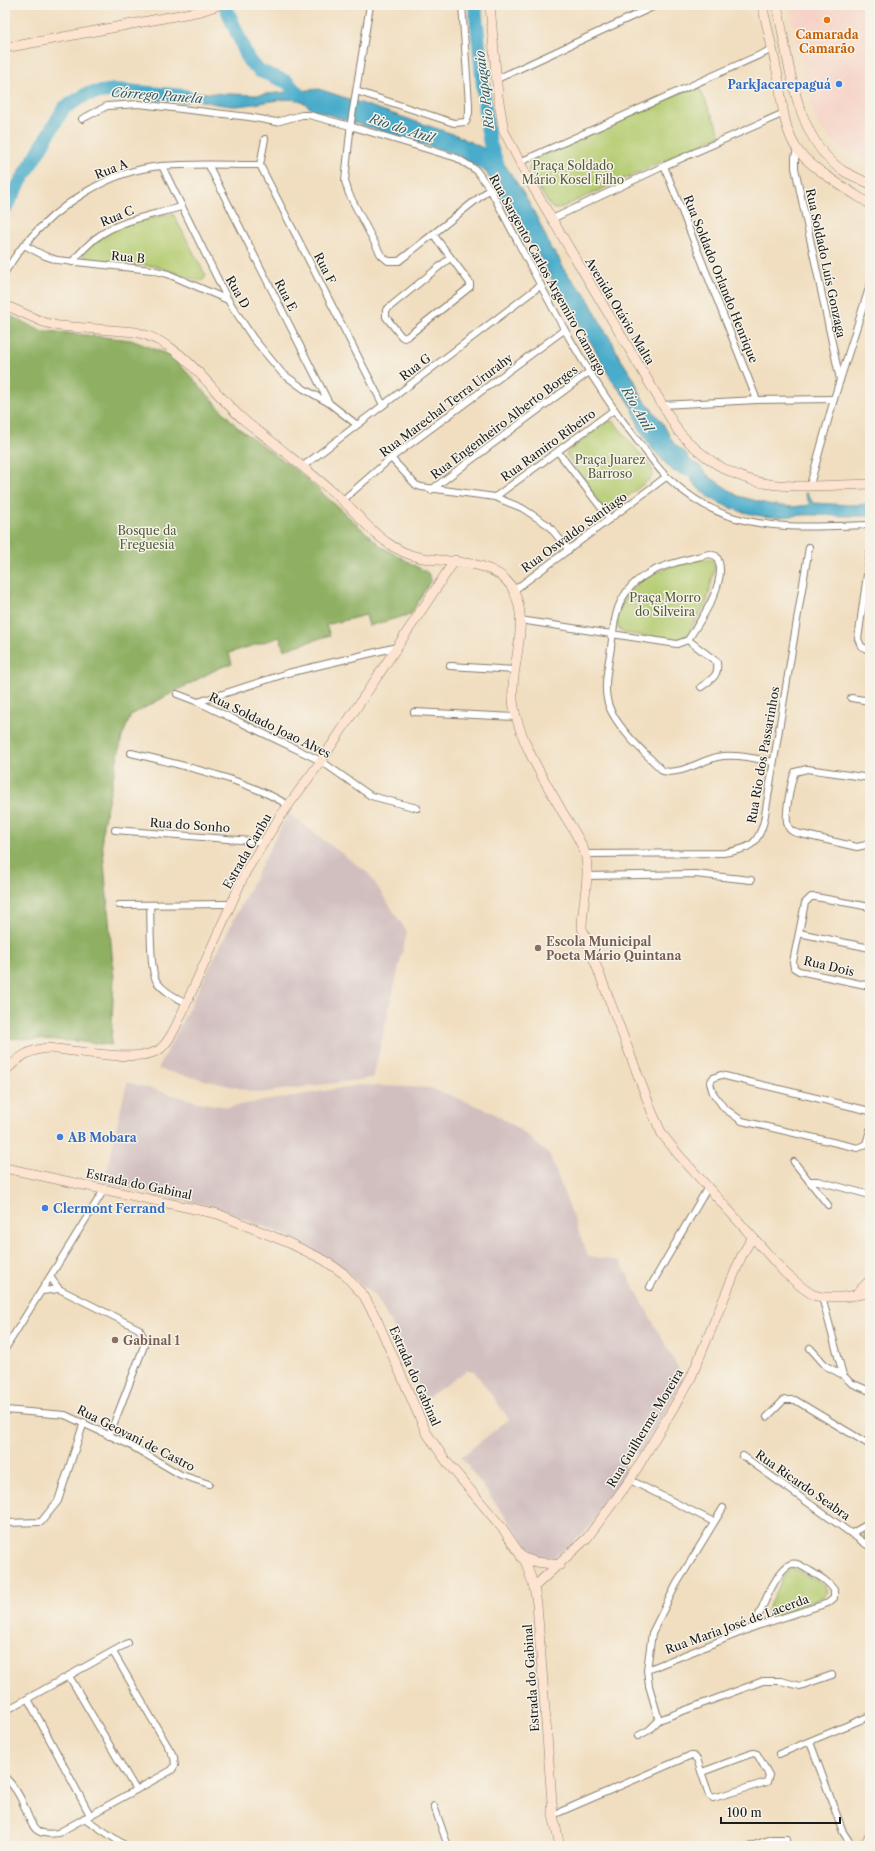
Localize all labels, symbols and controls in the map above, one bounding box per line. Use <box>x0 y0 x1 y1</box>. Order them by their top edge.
marker: Camarada Camarão <box>822 15 832 25</box>
place label: Camarada Camarão <box>795 27 860 56</box>
water label: Rio Papagaio <box>471 50 497 131</box>
place label: ParkJacarepaguá <box>727 77 832 92</box>
marker: ParkJacarepaguá <box>834 79 844 89</box>
water label: Córrego Panela <box>111 84 204 106</box>
water label: Rio do Anil <box>367 110 438 147</box>
street label: Rua A <box>92 156 131 182</box>
park label: Praça Soldado Mário Kosel Filho <box>522 158 624 187</box>
street label: Rua Sargento Carlos Argemiro Camargo <box>486 172 610 378</box>
street label: Rua Soldado Luís Gonzaga <box>803 187 849 340</box>
street label: Rua Soldado Orlando Henrique <box>680 193 762 365</box>
street label: Rua C <box>98 203 136 229</box>
street label: Rua B <box>110 248 146 266</box>
street label: Rua F <box>311 250 339 286</box>
street label: Avenida Otávio Malta <box>582 254 658 368</box>
street label: Rua D <box>223 273 253 311</box>
street label: Rua E <box>272 277 300 313</box>
street label: Rua Marechal Terra Ururahy <box>377 350 516 460</box>
street label: Rua G <box>396 350 434 384</box>
street label: Rua Engenheiro Alberto Borges <box>428 362 580 482</box>
water label: Rio Anil <box>618 383 658 436</box>
street label: Rua Ramiro Ribeiro <box>498 406 598 484</box>
park label: Praça Juarez Barroso <box>575 452 645 481</box>
street label: Rua Oswaldo Santiago <box>518 489 630 575</box>
park label: Bosque da Freguesia <box>117 523 177 552</box>
park label: Praça Morro do Silveira <box>629 590 701 619</box>
street label: Rua Rio dos Passarinhos <box>744 685 782 825</box>
street label: Rua Soldado Joao Alves <box>207 689 333 761</box>
street label: Estrada Caribu <box>219 810 275 891</box>
street label: Rua do Sonho <box>149 815 231 835</box>
place label: Escola Municipal Poeta Mário Quintana <box>546 934 682 963</box>
marker: Escola Municipal Poeta Mário Quintana <box>533 943 543 953</box>
street label: Rua Dois <box>802 953 856 979</box>
place label: AB Mobara <box>67 1130 138 1145</box>
marker: AB Mobara <box>55 1132 65 1142</box>
street label: Estrada do Gabinal <box>85 1165 194 1203</box>
place label: Clermont Ferrand <box>53 1201 165 1216</box>
marker: Clermont Ferrand <box>40 1203 50 1213</box>
street label: Estrada do Gabinal <box>386 1324 444 1429</box>
place label: Gabinal 1 <box>123 1333 181 1348</box>
marker: Gabinal 1 <box>110 1335 120 1345</box>
street label: Rua Guilherme Moreira <box>604 1365 687 1490</box>
street label: Rua Geovani de Castro <box>75 1402 197 1474</box>
street label: Rua Ricardo Seabra <box>753 1447 854 1524</box>
street label: Rua Maria José de Lacerda <box>663 1591 811 1657</box>
street label: Estrada do Gabinal <box>520 1623 542 1732</box>
scale bar <box>721 1799 840 1825</box>
text: 100 m <box>727 1805 762 1820</box>

